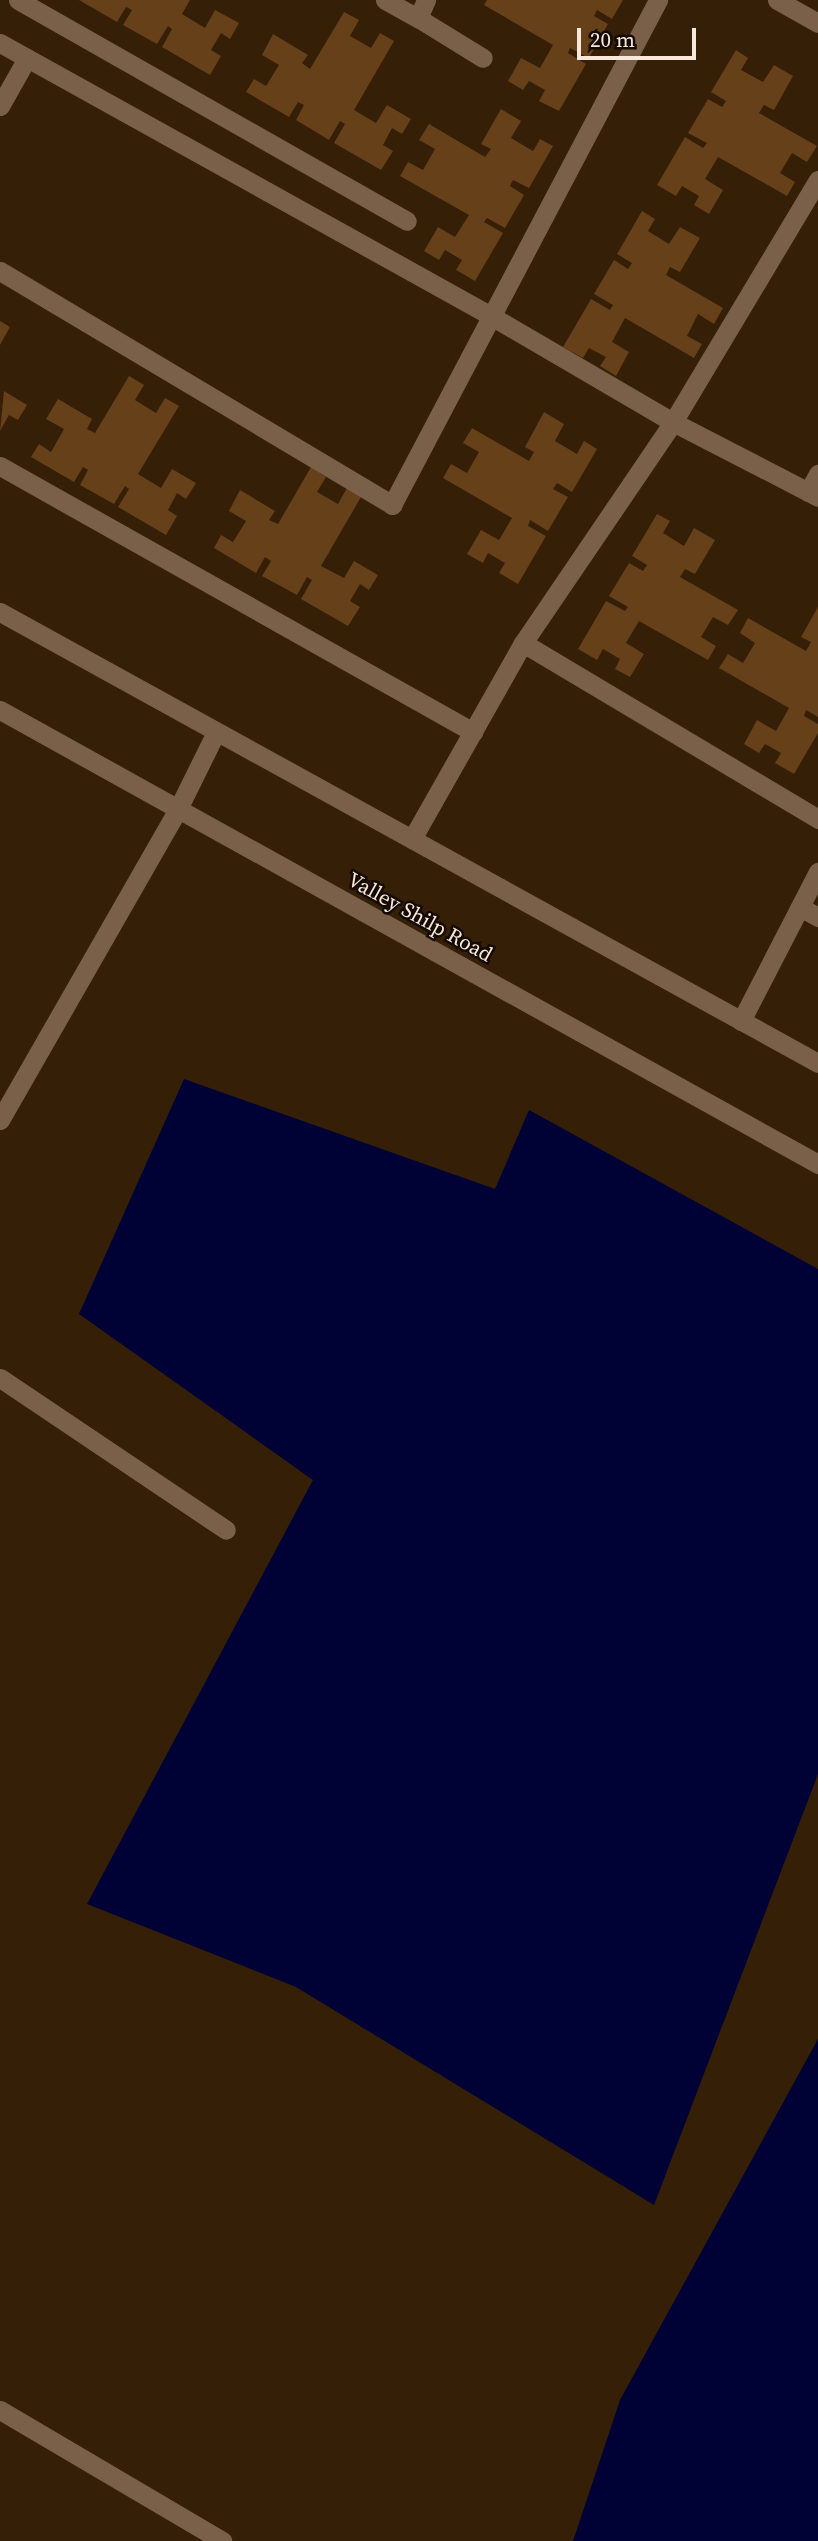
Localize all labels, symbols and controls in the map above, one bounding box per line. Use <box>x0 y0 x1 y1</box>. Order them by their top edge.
scale bar <box>580 14 699 58</box>
text: 20 m <box>590 25 635 54</box>
street label: Valley Shilp Road <box>343 867 497 967</box>

